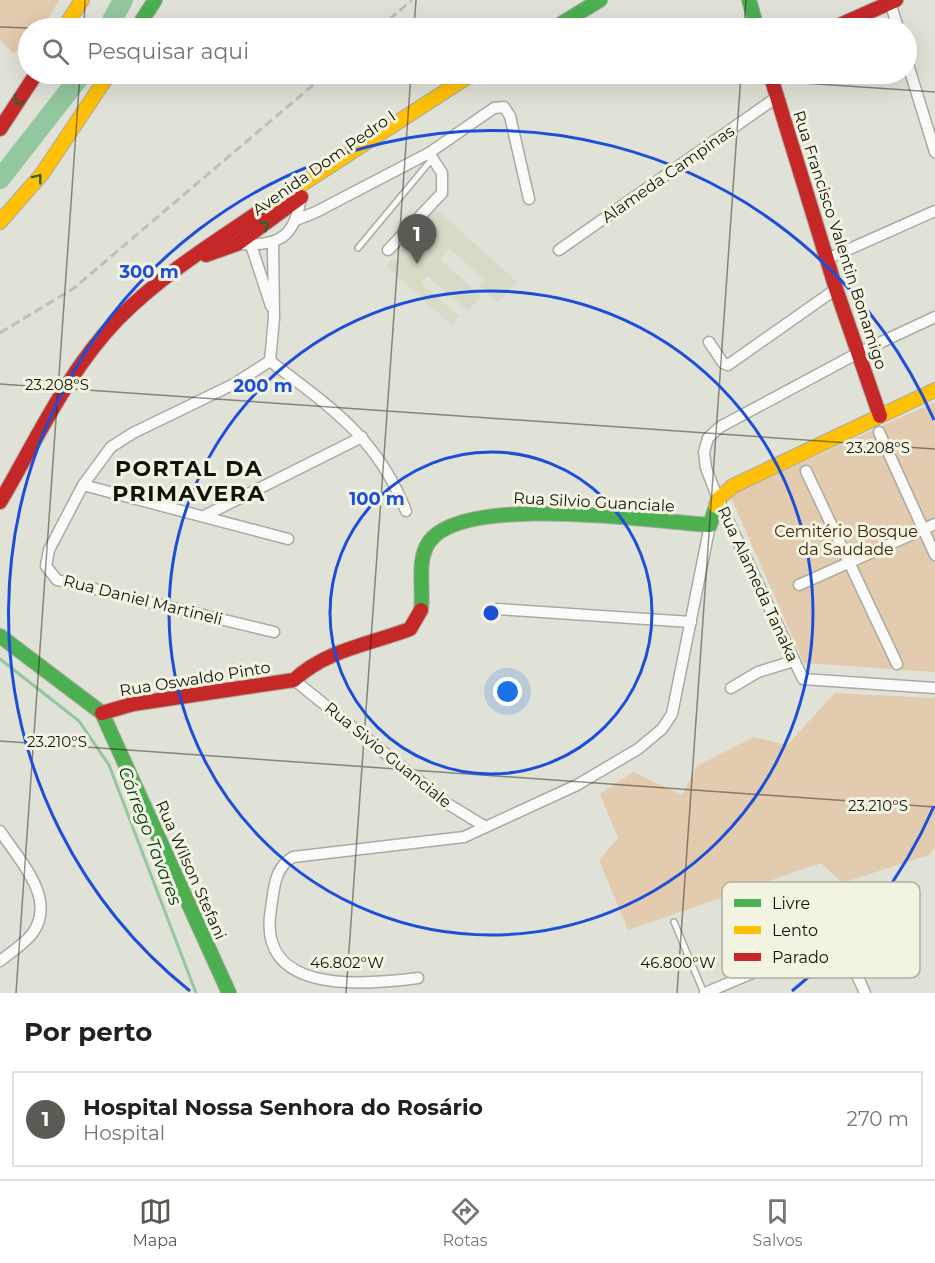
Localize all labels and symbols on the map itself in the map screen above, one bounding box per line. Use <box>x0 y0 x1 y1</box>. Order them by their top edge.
one-way arrow <box>15 95 26 106</box>
street label: Avenida Dom Pedro I <box>249 106 399 220</box>
street label: Rua Francisco Valentin Bonamigo <box>789 108 891 372</box>
street label: Alameda Campinas <box>598 121 738 227</box>
one-way arrow <box>31 174 42 185</box>
pin: 1 <box>398 214 436 264</box>
one-way arrow <box>258 221 269 232</box>
text: 300 m <box>118 261 179 283</box>
text: 23.208°S <box>25 375 89 394</box>
text: 200 m <box>233 375 293 397</box>
text: 23.208°S <box>846 438 910 457</box>
district label: PORTAL DA PRIMAVERA <box>112 455 266 507</box>
text: 100 m <box>349 488 405 510</box>
street label: Rua Silvio Guanciale <box>513 488 675 516</box>
street label: Rua Alameda Tanaka <box>714 503 802 665</box>
park label: Cemitério Bosque da Saudade <box>774 522 918 559</box>
street label: Rua Daniel Martineli <box>62 571 224 629</box>
centre of rings <box>481 603 501 623</box>
street label: Rua Oswaldo Pinto <box>118 658 272 700</box>
your location <box>493 677 522 706</box>
street label: Rua Sivio Guanciale <box>321 698 455 812</box>
text: 23.210°S <box>27 732 87 751</box>
water label: Córrego Tavares <box>113 763 187 909</box>
text: 23.210°S <box>848 796 908 815</box>
street label: Rua Wilson Stefani <box>152 797 230 943</box>
legend <box>722 882 920 978</box>
text: Livre <box>772 894 810 913</box>
text: Lento <box>772 921 818 940</box>
text: Parado <box>772 948 829 967</box>
text: 46.802°W <box>310 953 384 972</box>
text: 46.800°W <box>640 953 716 972</box>

